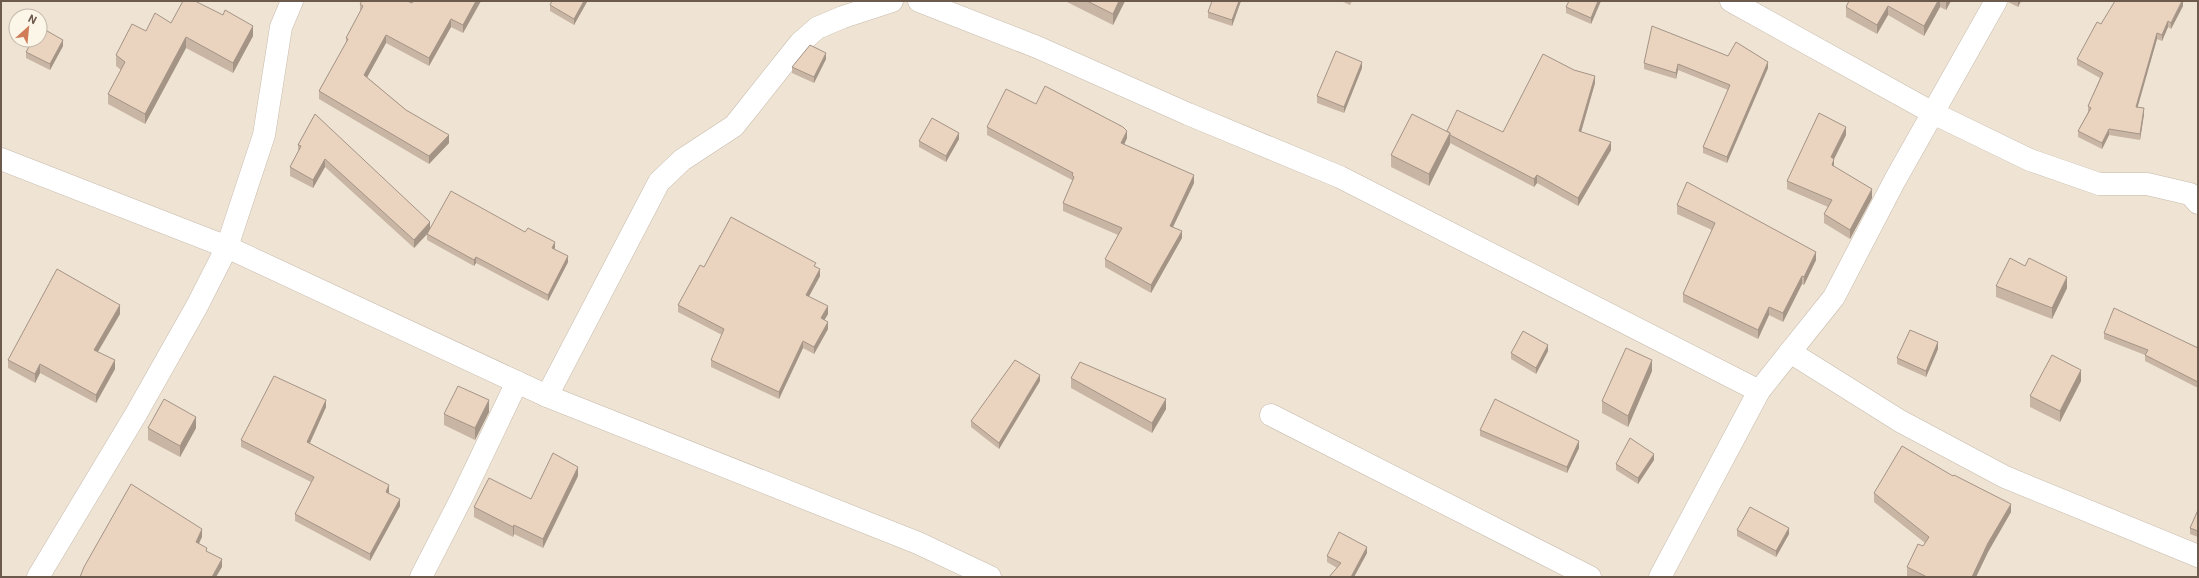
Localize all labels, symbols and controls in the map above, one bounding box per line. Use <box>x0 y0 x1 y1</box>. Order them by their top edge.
north arrow <box>8 8 48 48</box>
text: N <box>26 12 39 27</box>

